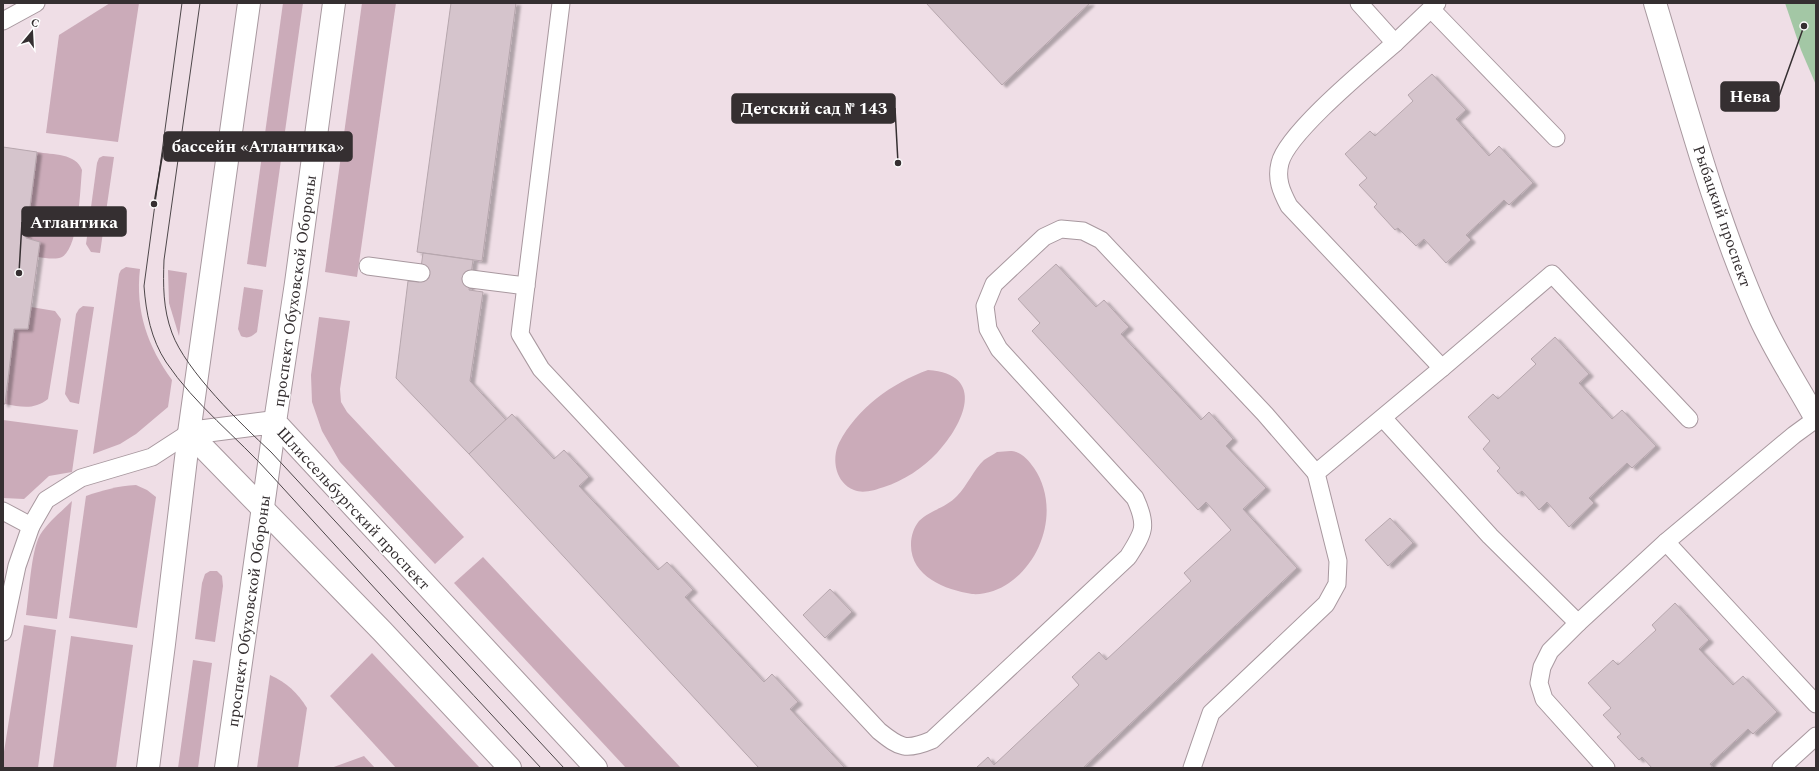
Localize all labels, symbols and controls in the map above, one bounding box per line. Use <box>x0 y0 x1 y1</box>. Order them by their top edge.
north arrow <box>12 12 52 52</box>
text: С <box>29 14 41 32</box>
callout: Нева <box>1721 82 1779 111</box>
text: Нева <box>1729 84 1771 110</box>
callout: Детский сад № 143 <box>732 94 895 123</box>
text: Детский сад № 143 <box>741 96 887 122</box>
callout: бассейн «Атлантика» <box>164 132 352 161</box>
text: бассейн «Атлантика» <box>172 134 344 160</box>
street label: Рыбацкий проспект <box>1686 142 1758 291</box>
street label: проспект Обуховской Обороны <box>267 173 323 409</box>
callout: Атлантика <box>22 207 126 236</box>
text: Атлантика <box>30 210 118 236</box>
street label: Шлиссельбургский проспект <box>271 422 436 596</box>
street label: проспект Обуховской Обороны <box>221 493 277 729</box>

